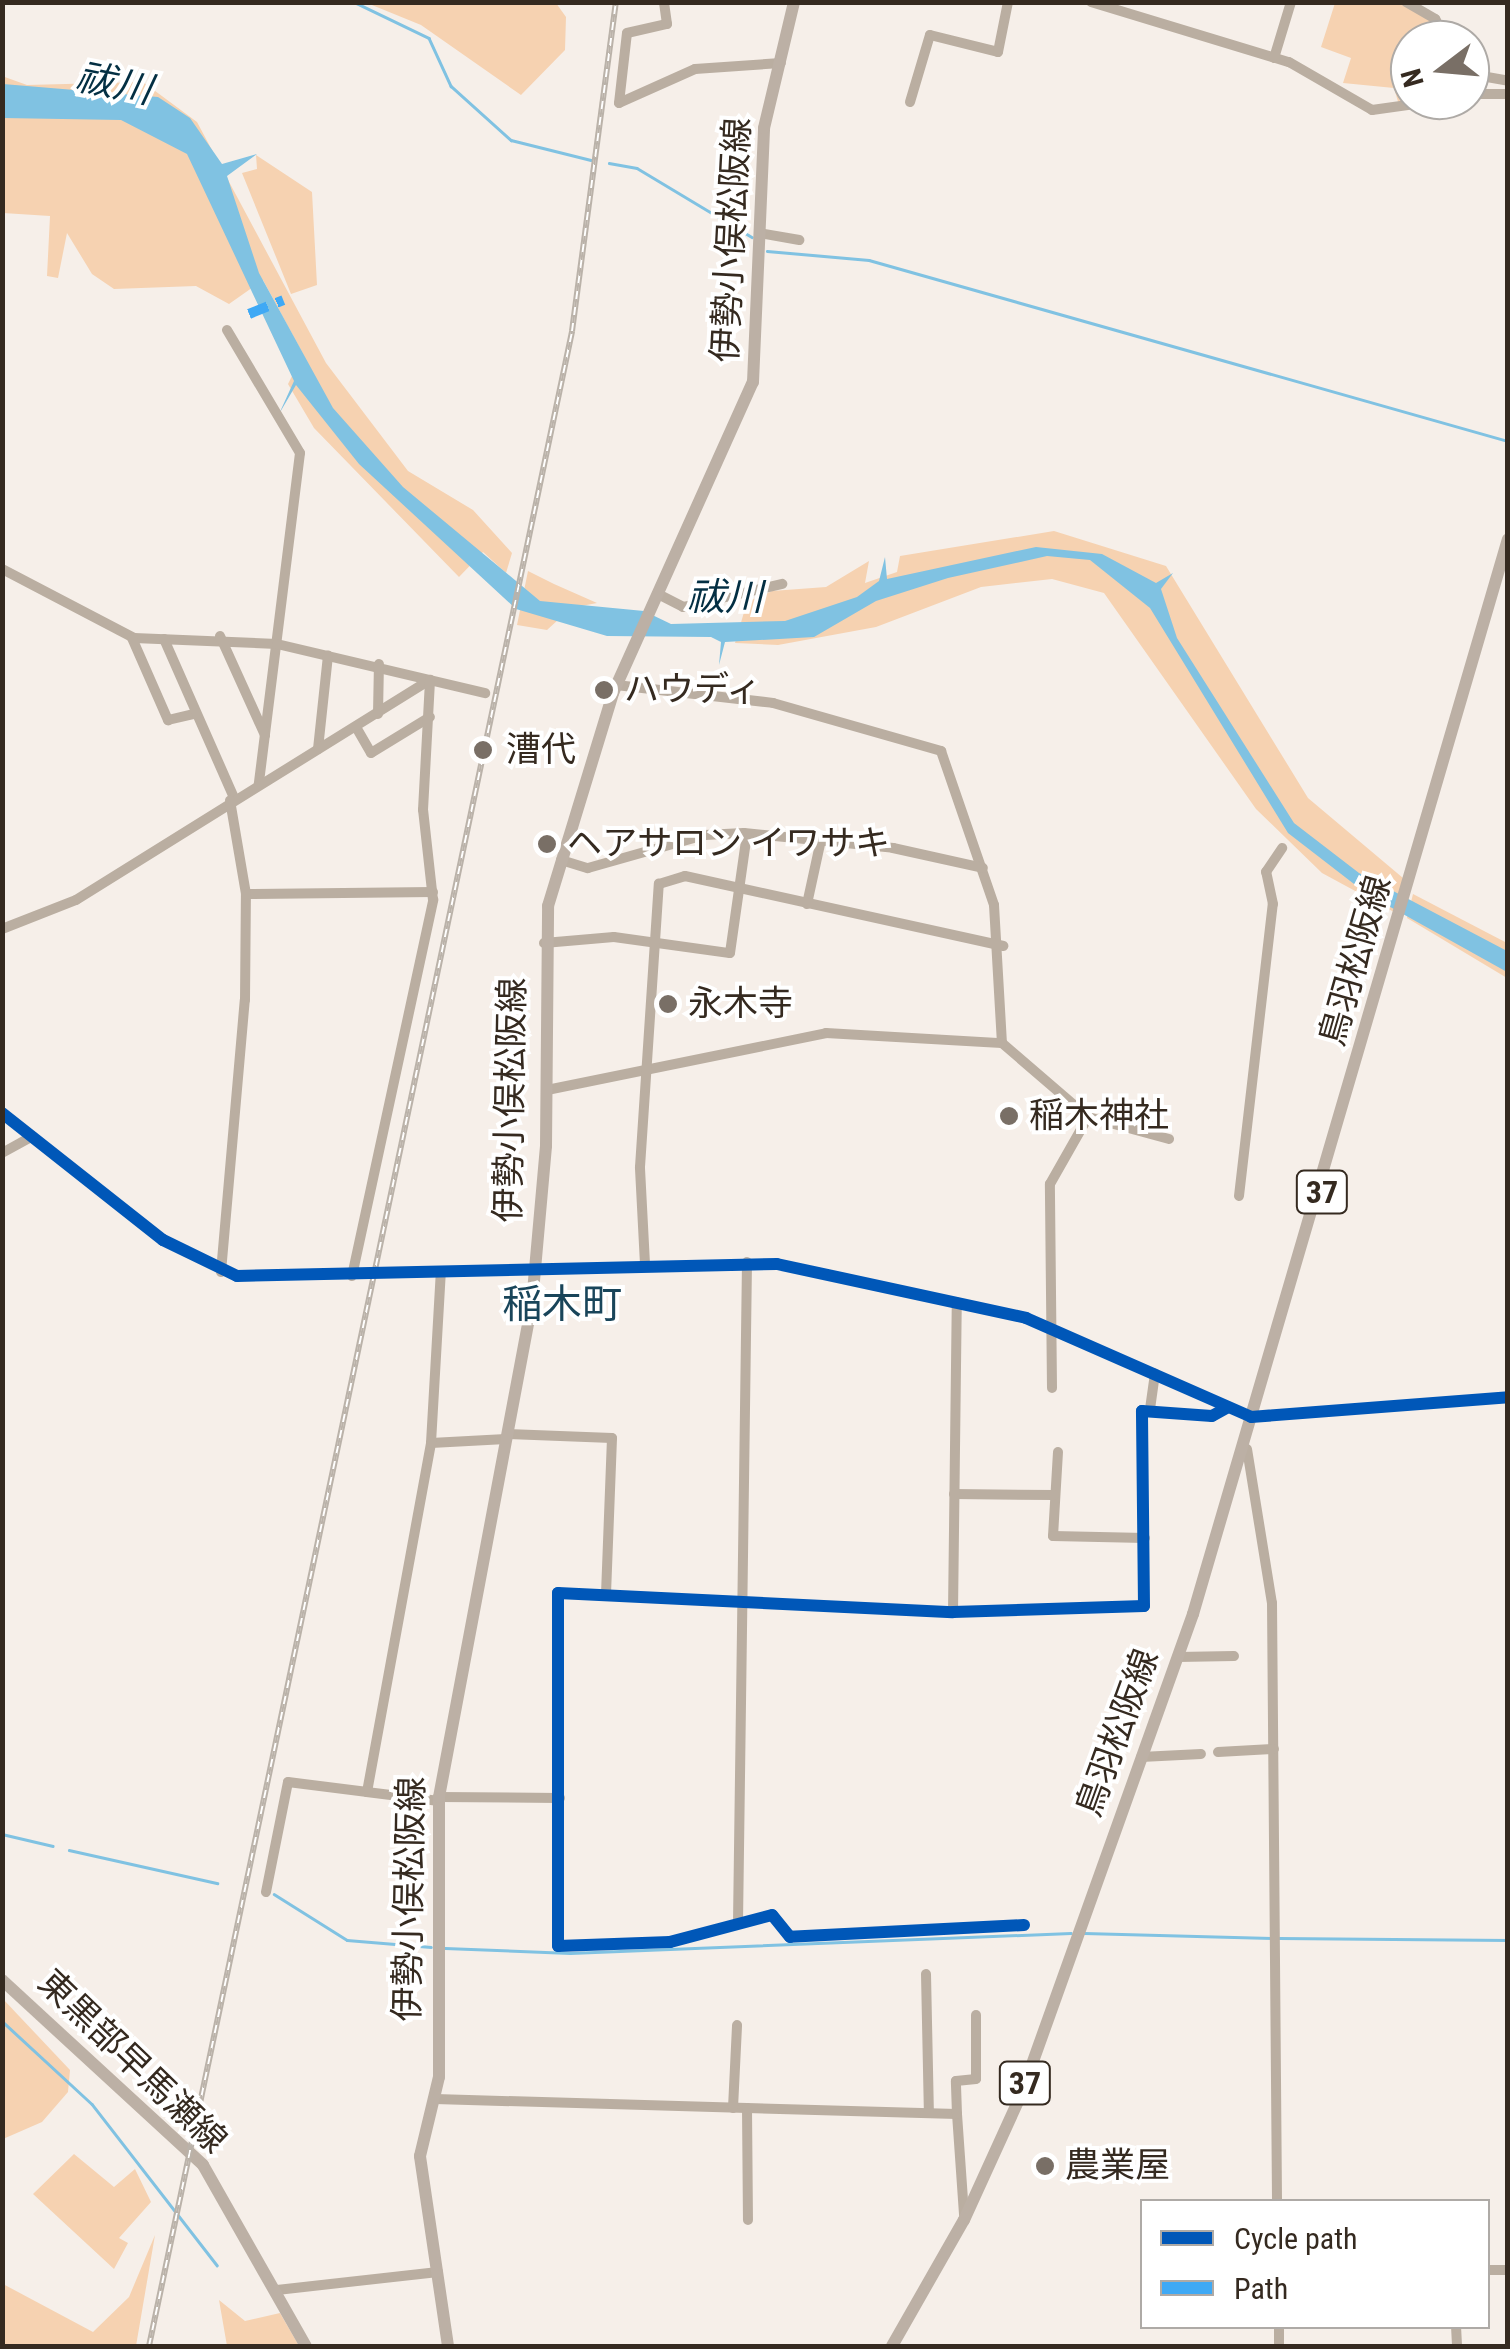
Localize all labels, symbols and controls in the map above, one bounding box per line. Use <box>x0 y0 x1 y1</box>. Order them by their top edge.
north arrow <box>1390 20 1490 120</box>
water label: 祓川 <box>72 54 156 114</box>
text: N <box>1394 65 1431 91</box>
street label: 伊勢小俣松阪線 <box>705 117 759 363</box>
water label: 祓川 <box>687 575 763 621</box>
place label: ハウディ <box>624 669 764 711</box>
marker: ハウディ <box>593 679 615 701</box>
place label: 漕代 <box>506 729 576 771</box>
marker: 漕代 <box>470 737 496 763</box>
place label: ヘアサロン イワサキ <box>567 823 890 865</box>
marker: ヘアサロン イワサキ <box>536 833 558 855</box>
street label: 鳥羽松阪線 <box>1312 871 1400 1051</box>
street label: 伊勢小俣松阪線 <box>488 977 534 1223</box>
place label: 永木寺 <box>688 983 793 1025</box>
marker: 永木寺 <box>657 993 679 1015</box>
place label: 稲木神社 <box>1029 1095 1169 1137</box>
marker: 稲木神社 <box>998 1105 1020 1127</box>
road number: 37 <box>1294 1165 1350 1219</box>
district label: 稲木町 <box>502 1281 622 1329</box>
street label: 鳥羽松阪線 <box>1068 1644 1168 1822</box>
street label: 伊勢小俣松阪線 <box>387 1776 433 2022</box>
street label: 東黒部早馬瀬線 <box>29 1962 235 2162</box>
road number: 37 <box>998 2056 1052 2110</box>
place label: 農業屋 <box>1065 2145 1170 2187</box>
marker: 農業屋 <box>1034 2155 1056 2177</box>
legend <box>1140 2199 1490 2329</box>
text: Cycle path <box>1234 2221 1358 2256</box>
text: Path <box>1234 2271 1288 2306</box>

